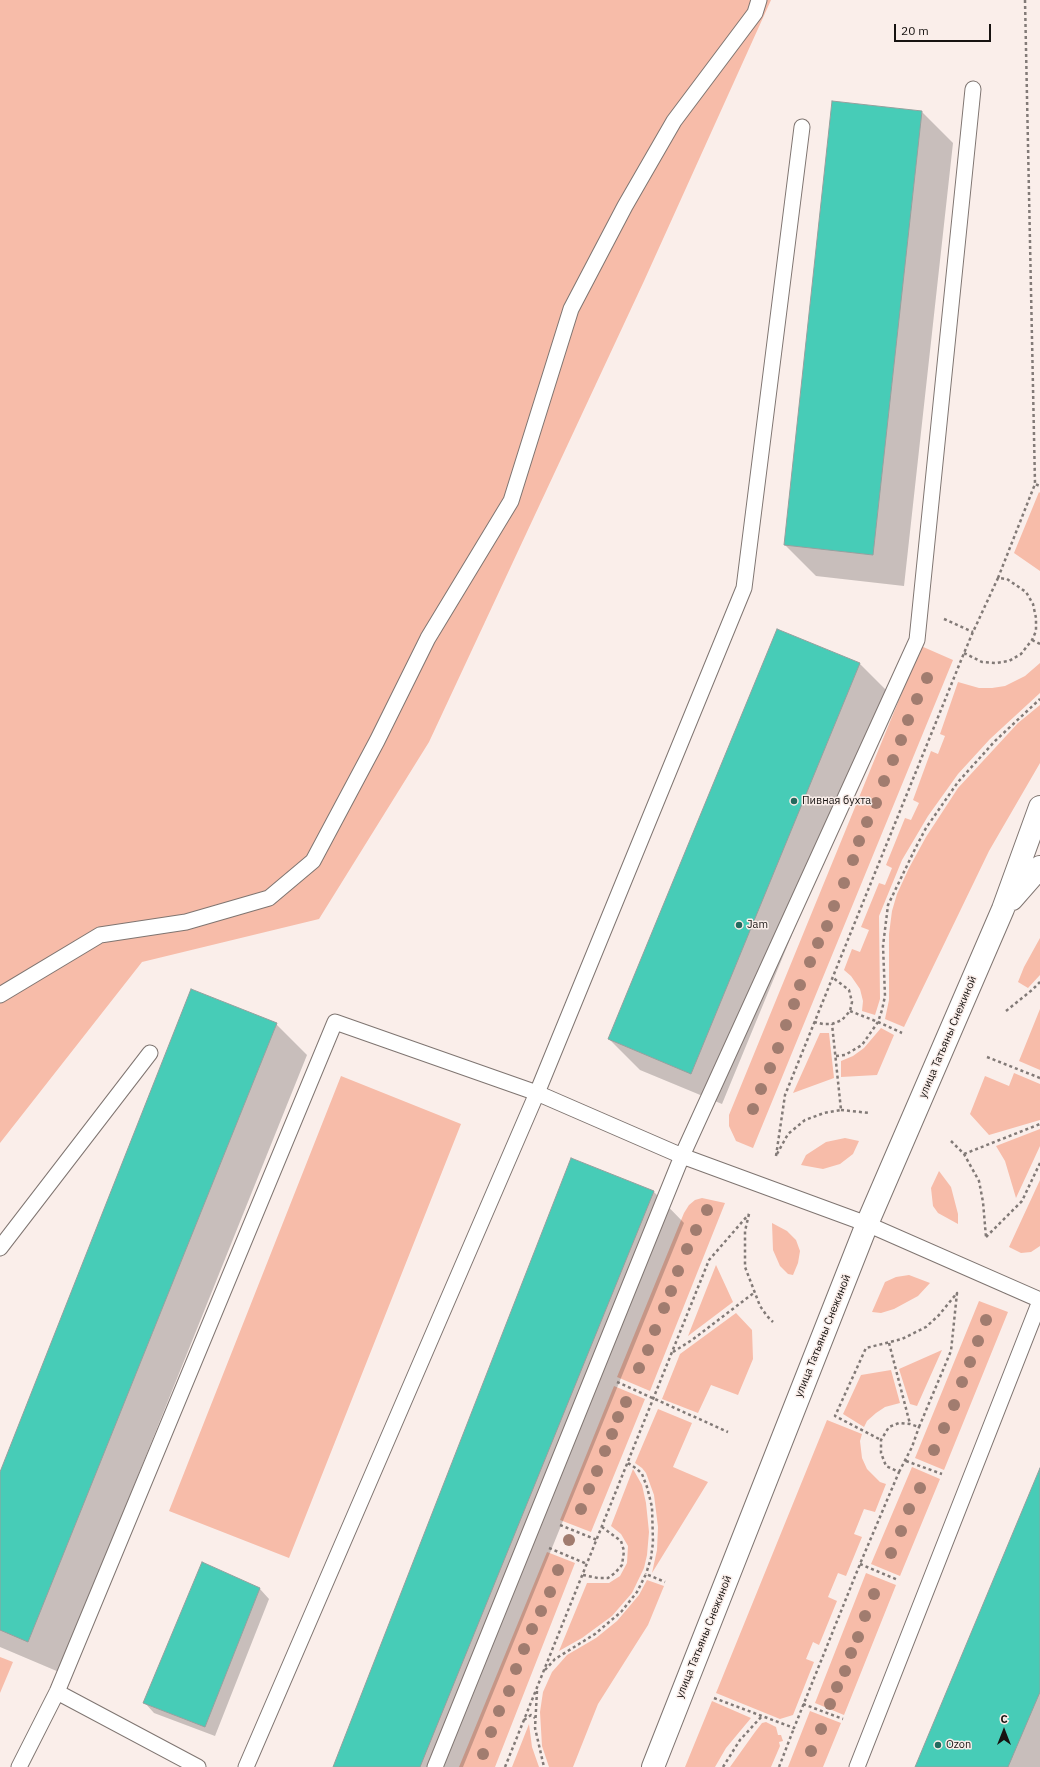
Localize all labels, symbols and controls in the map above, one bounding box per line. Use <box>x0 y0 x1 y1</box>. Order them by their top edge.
scale bar <box>896 16 993 42</box>
text: 20 m <box>901 23 929 38</box>
place label: Пивная бухта <box>802 794 871 808</box>
marker: Пивная бухта <box>789 796 799 806</box>
place label: Jam <box>747 918 768 932</box>
marker: Jam <box>734 920 744 930</box>
street label: улица Татьяны Снежиной <box>916 974 980 1100</box>
street label: улица Татьяны Снежиной <box>792 1273 854 1399</box>
street label: улица Татьяны Снежиной <box>673 1574 735 1700</box>
north arrow <box>984 1711 1024 1751</box>
text: С <box>1000 1712 1008 1726</box>
place label: Ozon <box>946 1738 971 1752</box>
marker: Ozon <box>933 1740 943 1750</box>

